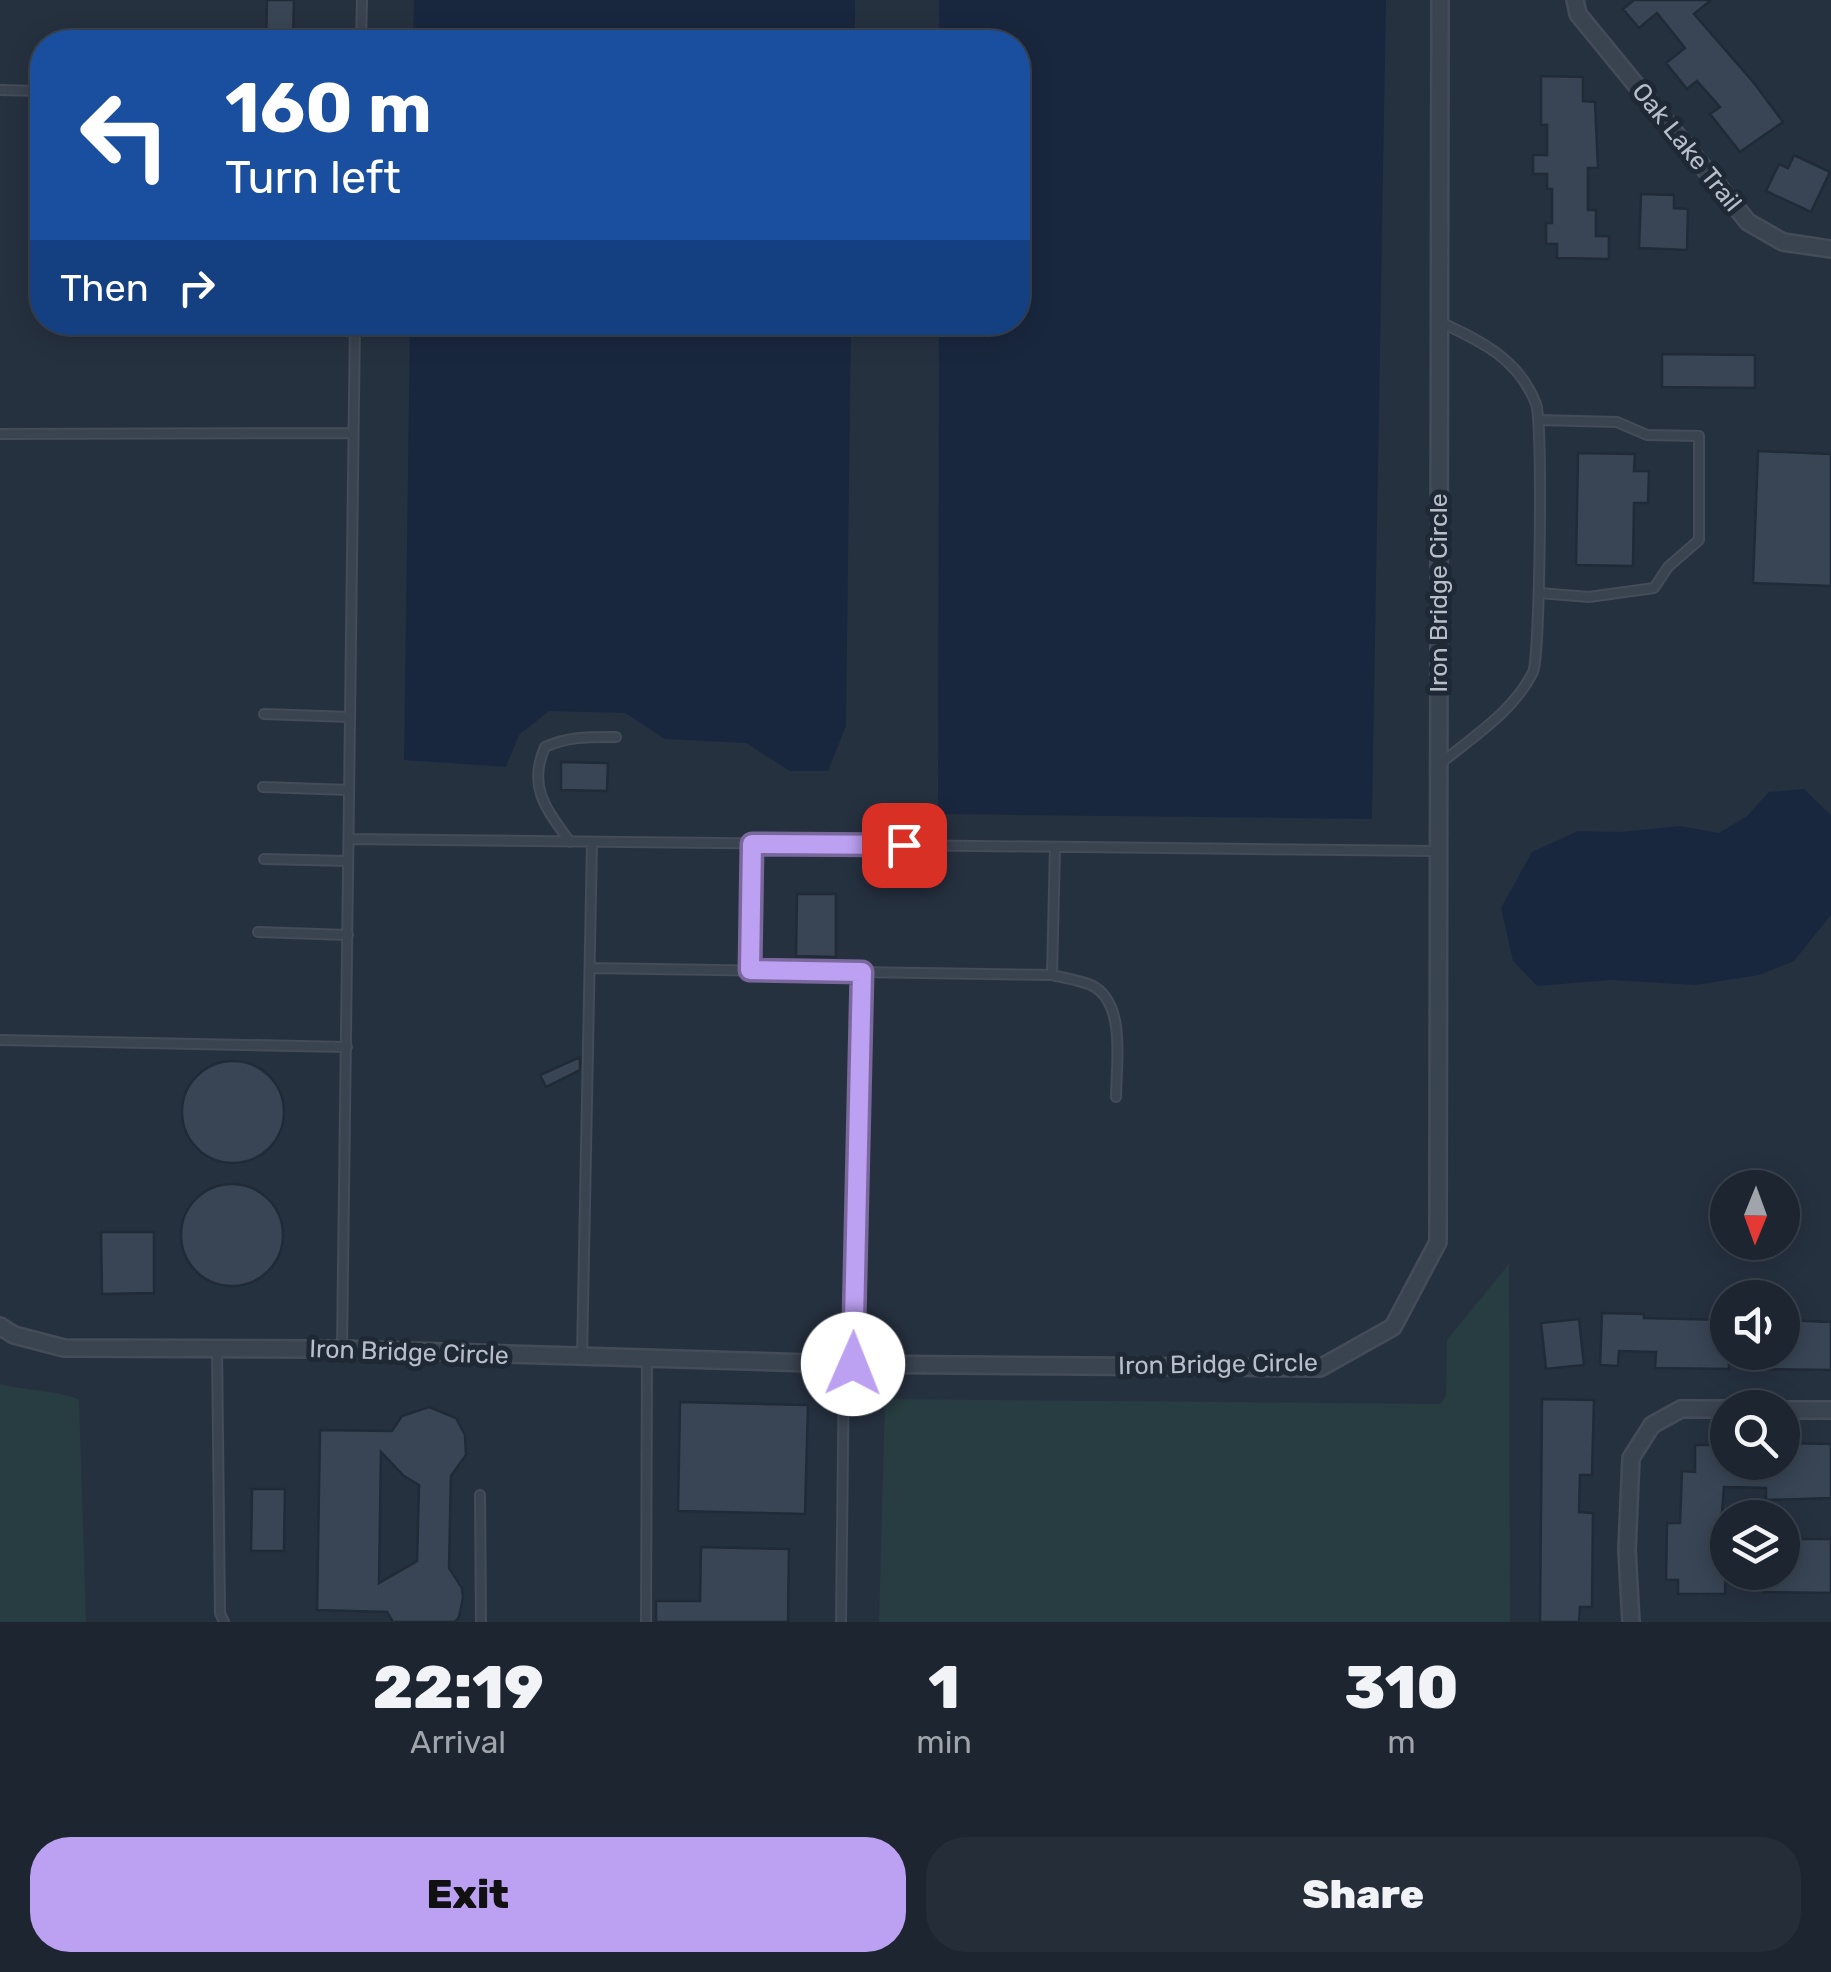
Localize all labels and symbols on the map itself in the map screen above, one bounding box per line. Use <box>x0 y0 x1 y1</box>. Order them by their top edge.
street label: Oak Lake Trail <box>1626 77 1748 217</box>
street label: Iron Bridge Circle <box>1424 493 1453 693</box>
pin <box>862 803 947 888</box>
north arrow <box>1710 1170 1800 1260</box>
position arrow <box>801 1312 905 1416</box>
street label: Iron Bridge Circle <box>309 1334 509 1370</box>
street label: Iron Bridge Circle <box>1118 1348 1318 1380</box>

